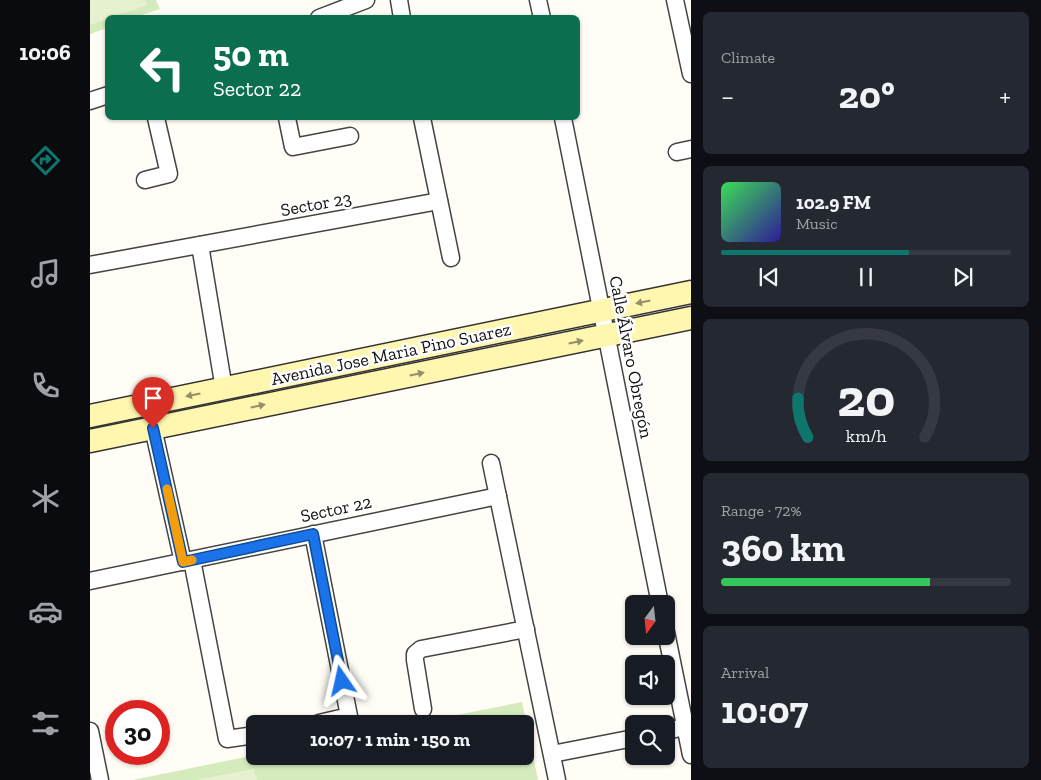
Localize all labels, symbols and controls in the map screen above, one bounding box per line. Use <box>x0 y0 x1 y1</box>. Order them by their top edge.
text: 50 m <box>213 33 289 75</box>
icon: left <box>130 35 195 100</box>
text: 10:06 <box>19 39 71 66</box>
text: Climate <box>721 48 775 67</box>
text: 20° <box>839 72 895 118</box>
text: Sector 22 <box>213 75 301 102</box>
text: − <box>721 80 734 113</box>
text: + <box>999 80 1011 113</box>
icon: directions <box>28 143 63 178</box>
street label: Sector 23 <box>279 187 353 221</box>
text: 102.9 FM <box>796 191 871 214</box>
text: Music <box>796 214 838 233</box>
icon: music <box>28 256 63 291</box>
icon: previous <box>755 263 783 291</box>
icon: pause <box>852 263 880 291</box>
icon: next <box>949 263 977 291</box>
street label: Calle Álvaro Obregón <box>604 274 658 441</box>
one-way arrow <box>635 298 651 306</box>
street label: Avenida Jose Maria Pino Suarez <box>269 318 513 390</box>
one-way arrow <box>569 337 585 345</box>
text: 20 <box>837 367 895 429</box>
icon: phone <box>28 368 63 403</box>
one-way arrow <box>409 370 425 378</box>
pin <box>132 377 174 428</box>
icon: arrive <box>139 384 167 412</box>
one-way arrow <box>185 391 200 399</box>
one-way arrow <box>250 402 266 410</box>
text: km/h <box>846 425 886 447</box>
icon: climate <box>28 481 63 516</box>
street label: Sector 22 <box>298 491 374 527</box>
text: Range · 72% <box>721 501 802 520</box>
text: 360 km <box>721 525 845 571</box>
icon: car <box>28 594 63 629</box>
north arrow <box>625 595 675 645</box>
map controls <box>625 595 675 765</box>
position arrow <box>315 654 367 706</box>
button: sound <box>625 655 675 705</box>
text: Arrival <box>721 663 769 682</box>
text: 10:07 <box>721 687 808 733</box>
speed limit sign: 30 <box>105 700 170 765</box>
icon: filters <box>28 706 63 741</box>
button: search <box>625 715 675 765</box>
text: 10:07 · 1 min · 150 m <box>310 728 470 751</box>

